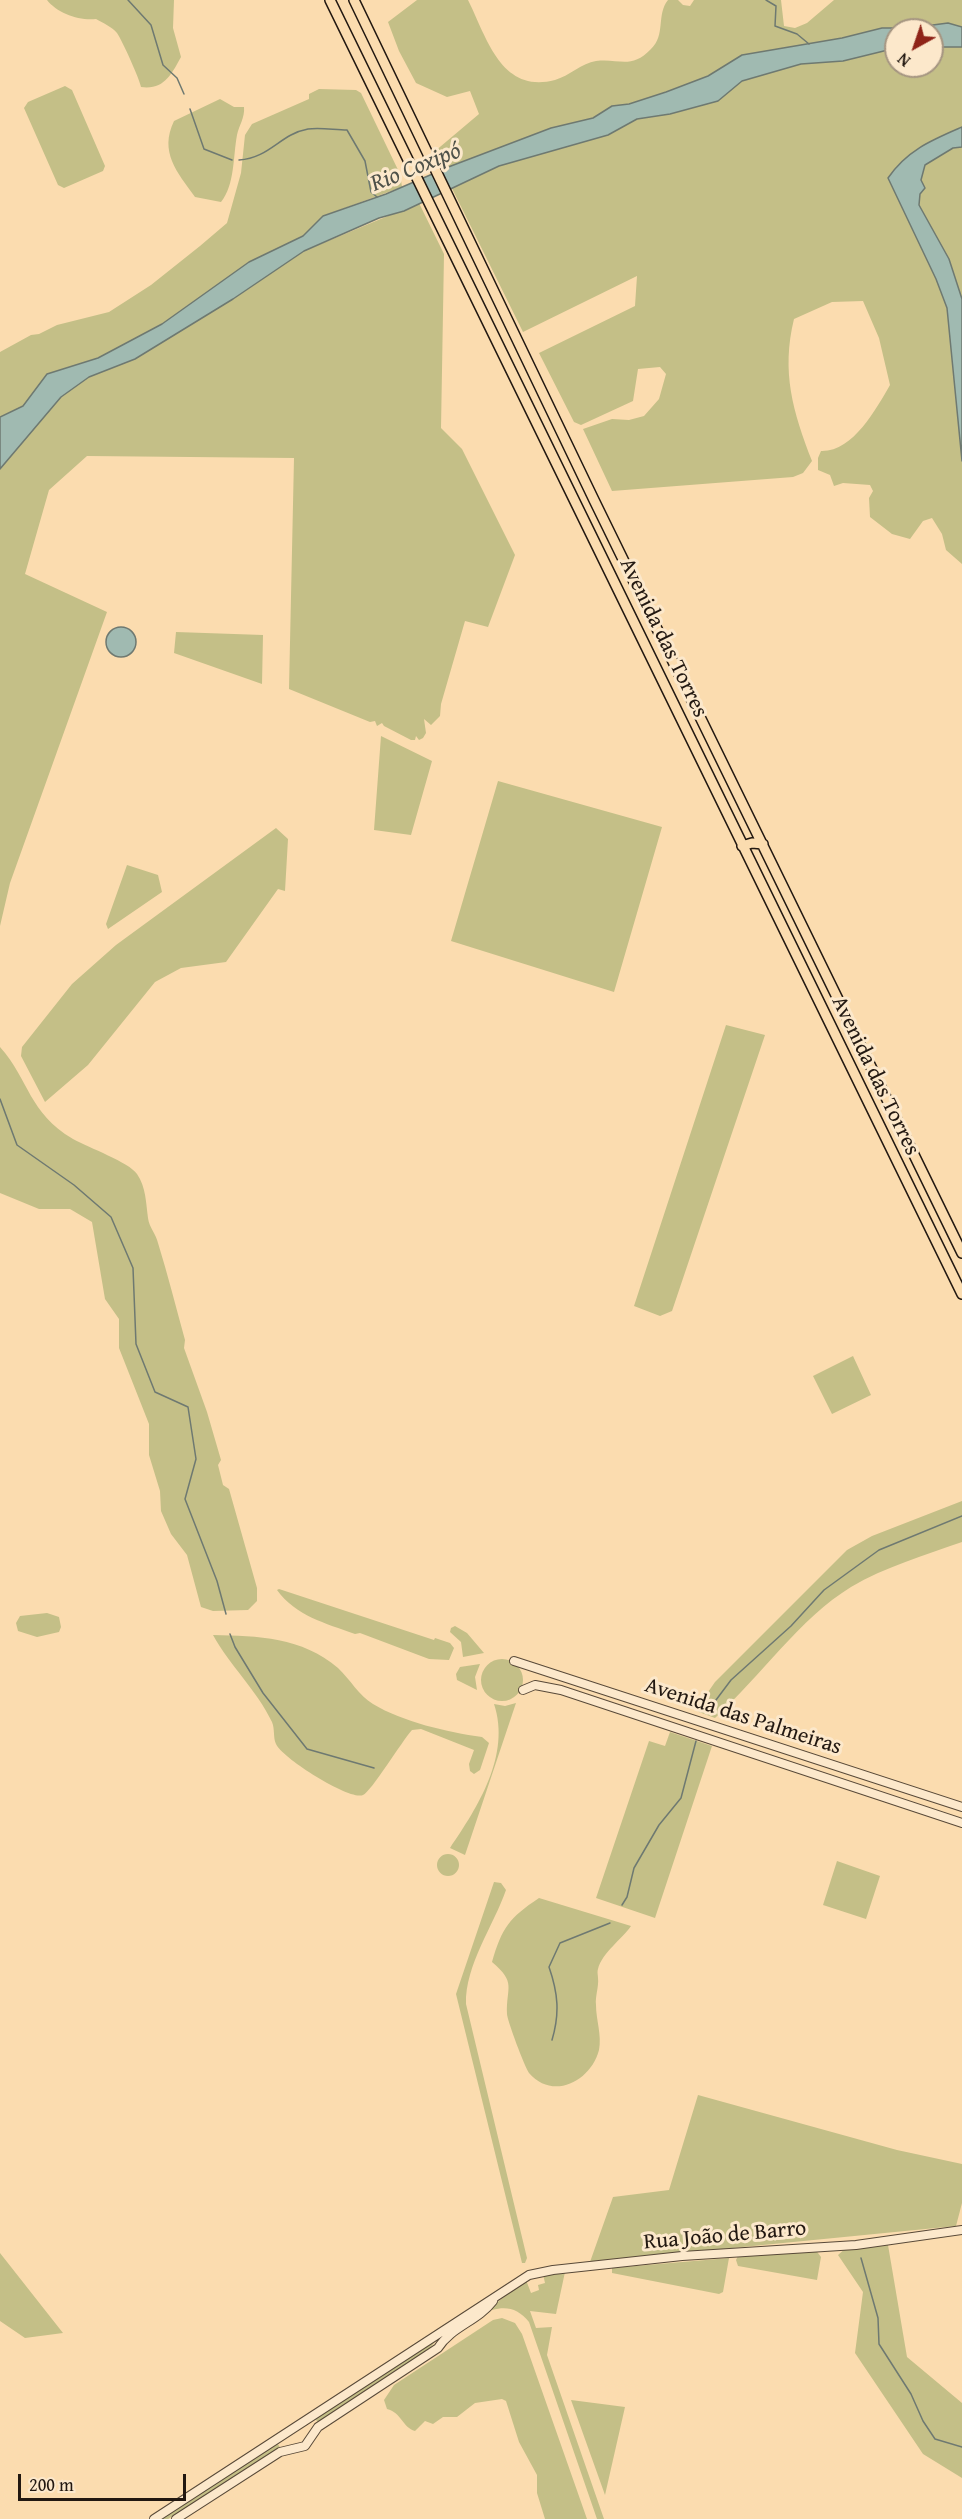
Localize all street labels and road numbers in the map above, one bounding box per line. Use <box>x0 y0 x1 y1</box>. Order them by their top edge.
street label: Avenida das Torres <box>613 554 713 722</box>
street label: Avenida das Torres <box>825 992 925 1160</box>
street label: Avenida das Palmeiras <box>641 1673 845 1761</box>
street label: Rua João de Barro <box>643 2216 807 2256</box>

